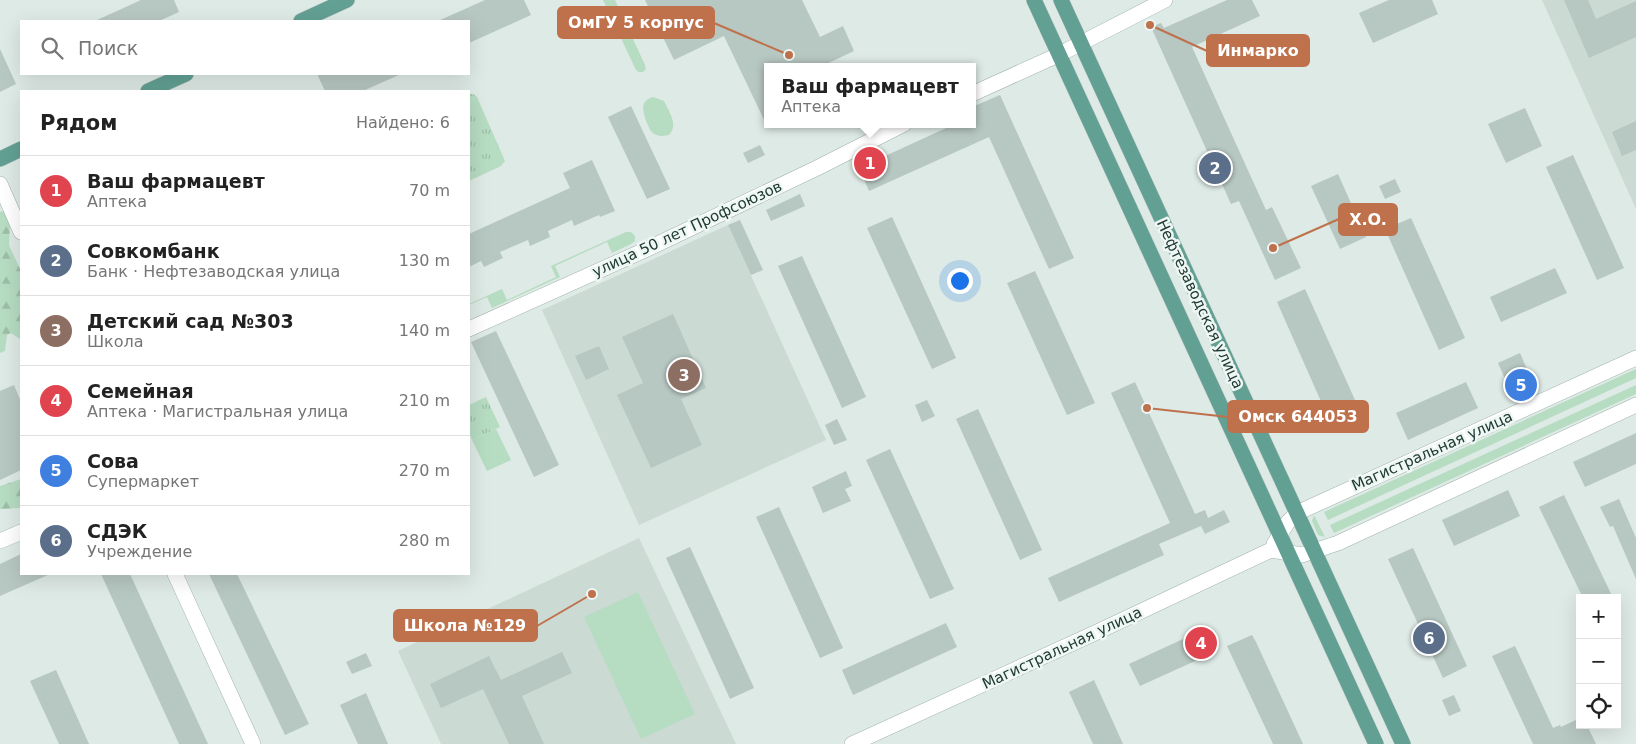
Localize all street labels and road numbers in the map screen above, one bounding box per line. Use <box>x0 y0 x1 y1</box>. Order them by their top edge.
street label: улица 50 лет Профсоюзов <box>589 177 785 281</box>
street label: Нефтезаводская улица <box>1153 216 1247 392</box>
street label: Магистральная улица <box>1349 407 1515 495</box>
street label: Магистральная улица <box>979 603 1145 693</box>

